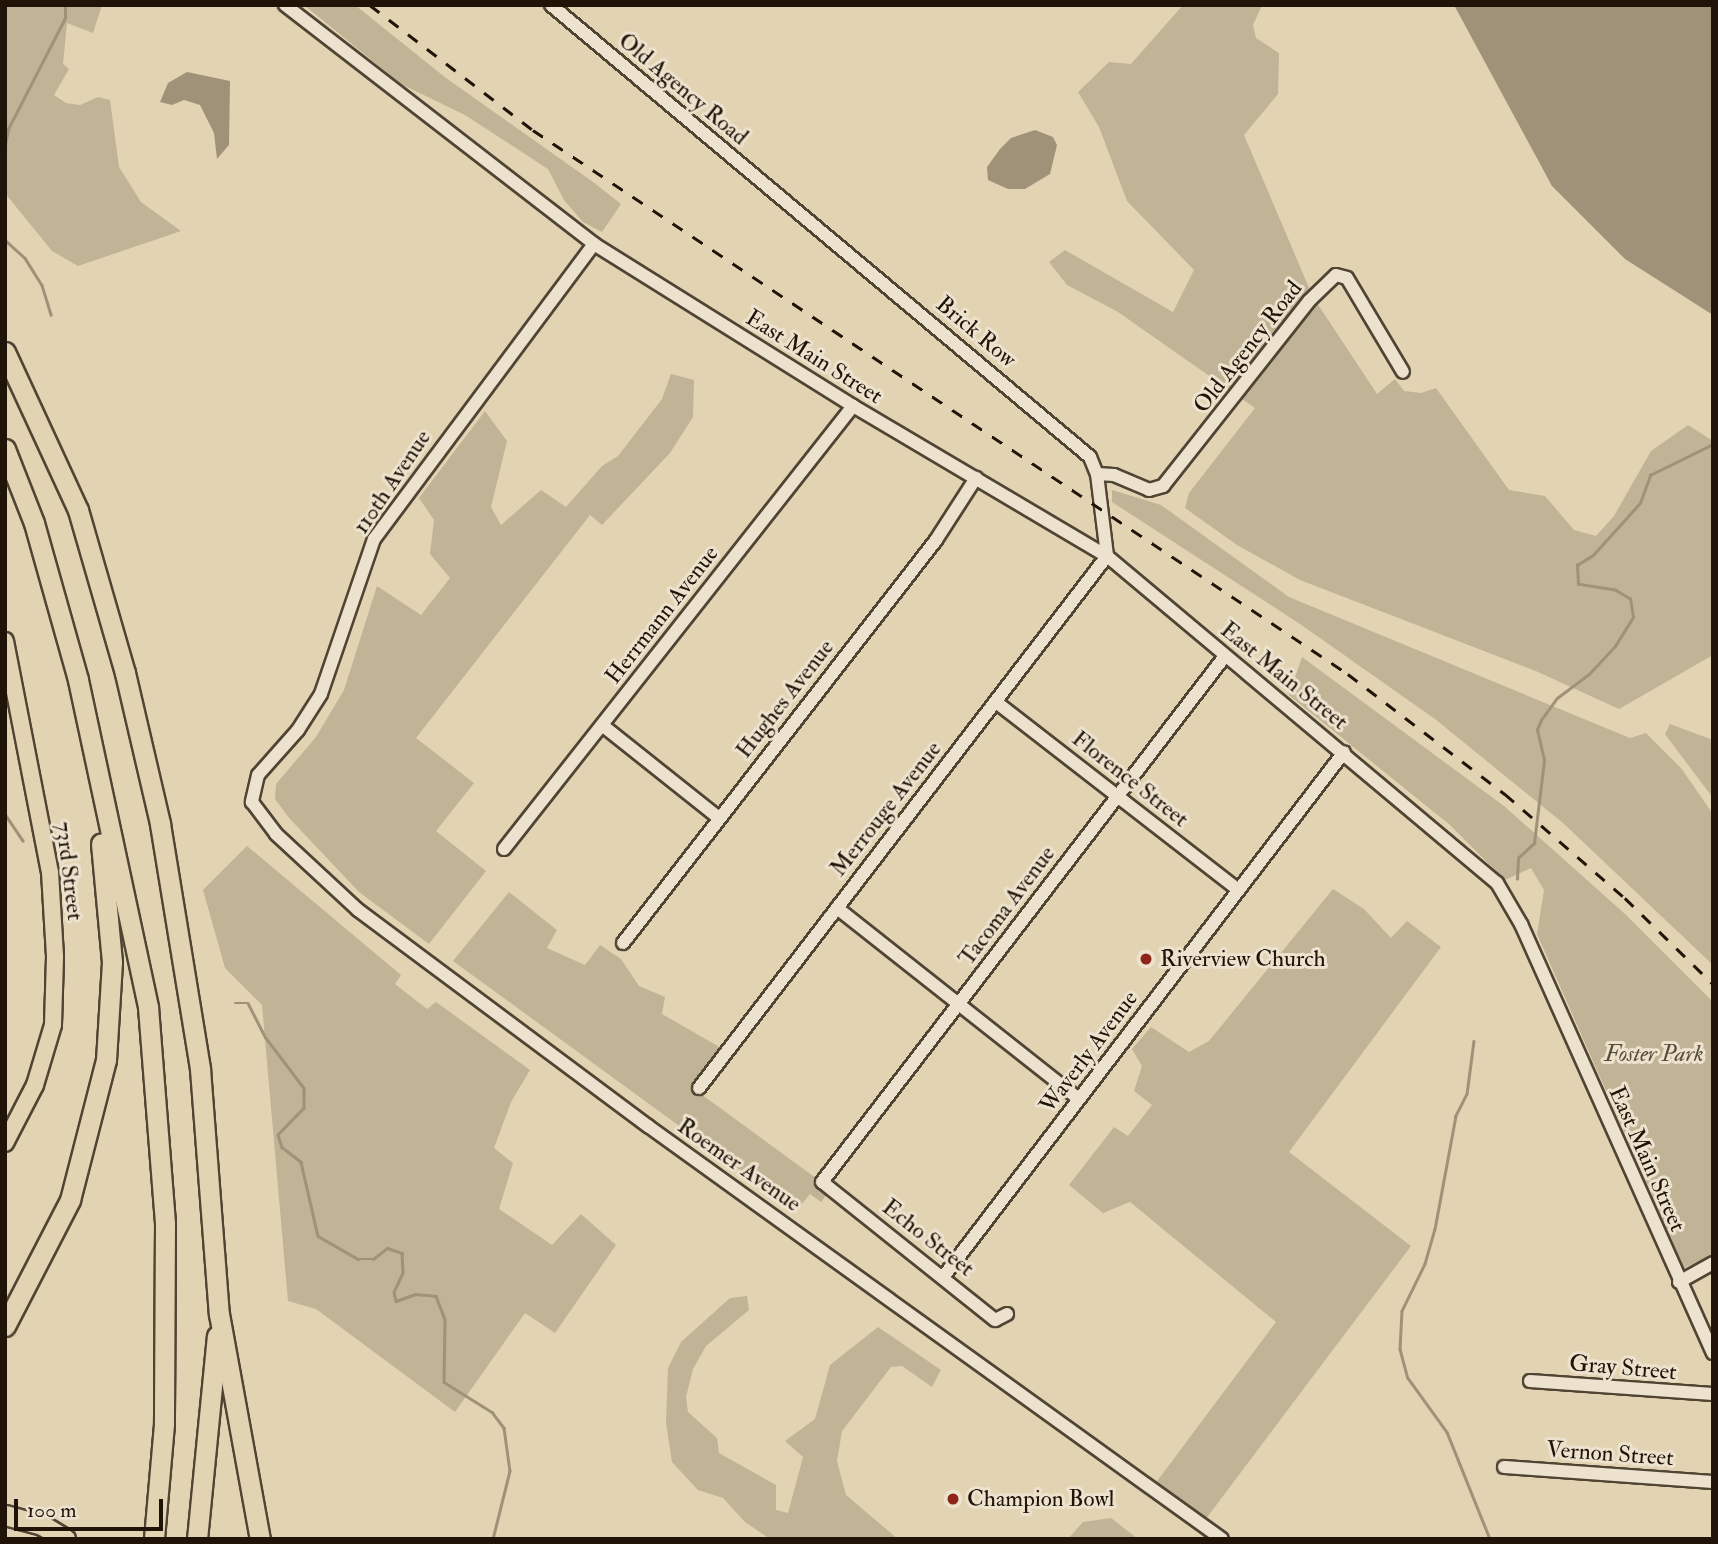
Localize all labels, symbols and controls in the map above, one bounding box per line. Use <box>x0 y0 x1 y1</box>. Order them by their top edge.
street label: Old Agency Road <box>613 27 753 151</box>
street label: Old Agency Road <box>1188 275 1308 419</box>
street label: Brick Row <box>930 291 1022 373</box>
street label: East Main Street <box>741 304 887 410</box>
street label: 110th Avenue <box>347 425 437 539</box>
street label: Herrmann Avenue <box>599 540 725 690</box>
street label: East Main Street <box>1215 616 1353 736</box>
street label: Hughes Avenue <box>730 634 840 764</box>
street label: Florence Street <box>1066 725 1194 833</box>
street label: Merrouge Avenue <box>825 736 947 882</box>
street label: 73rd Street <box>49 820 89 922</box>
street label: Tacoma Avenue <box>953 841 1061 971</box>
place label: Riverview Church <box>1160 945 1326 973</box>
marker: Riverview Church <box>1138 951 1154 967</box>
street label: Waverly Avenue <box>1034 986 1144 1118</box>
park label: Foster Park <box>1604 1040 1704 1068</box>
street label: East Main Street <box>1603 1082 1691 1236</box>
street label: Roemer Avenue <box>672 1112 806 1218</box>
street label: Echo Street <box>876 1193 980 1283</box>
street label: Gray Street <box>1568 1350 1678 1386</box>
street label: Vernon Street <box>1545 1436 1675 1472</box>
scale bar <box>18 1484 166 1528</box>
place label: Champion Bowl <box>967 1485 1114 1513</box>
marker: Champion Bowl <box>945 1491 961 1507</box>
text: 100 m <box>27 1497 77 1524</box>

